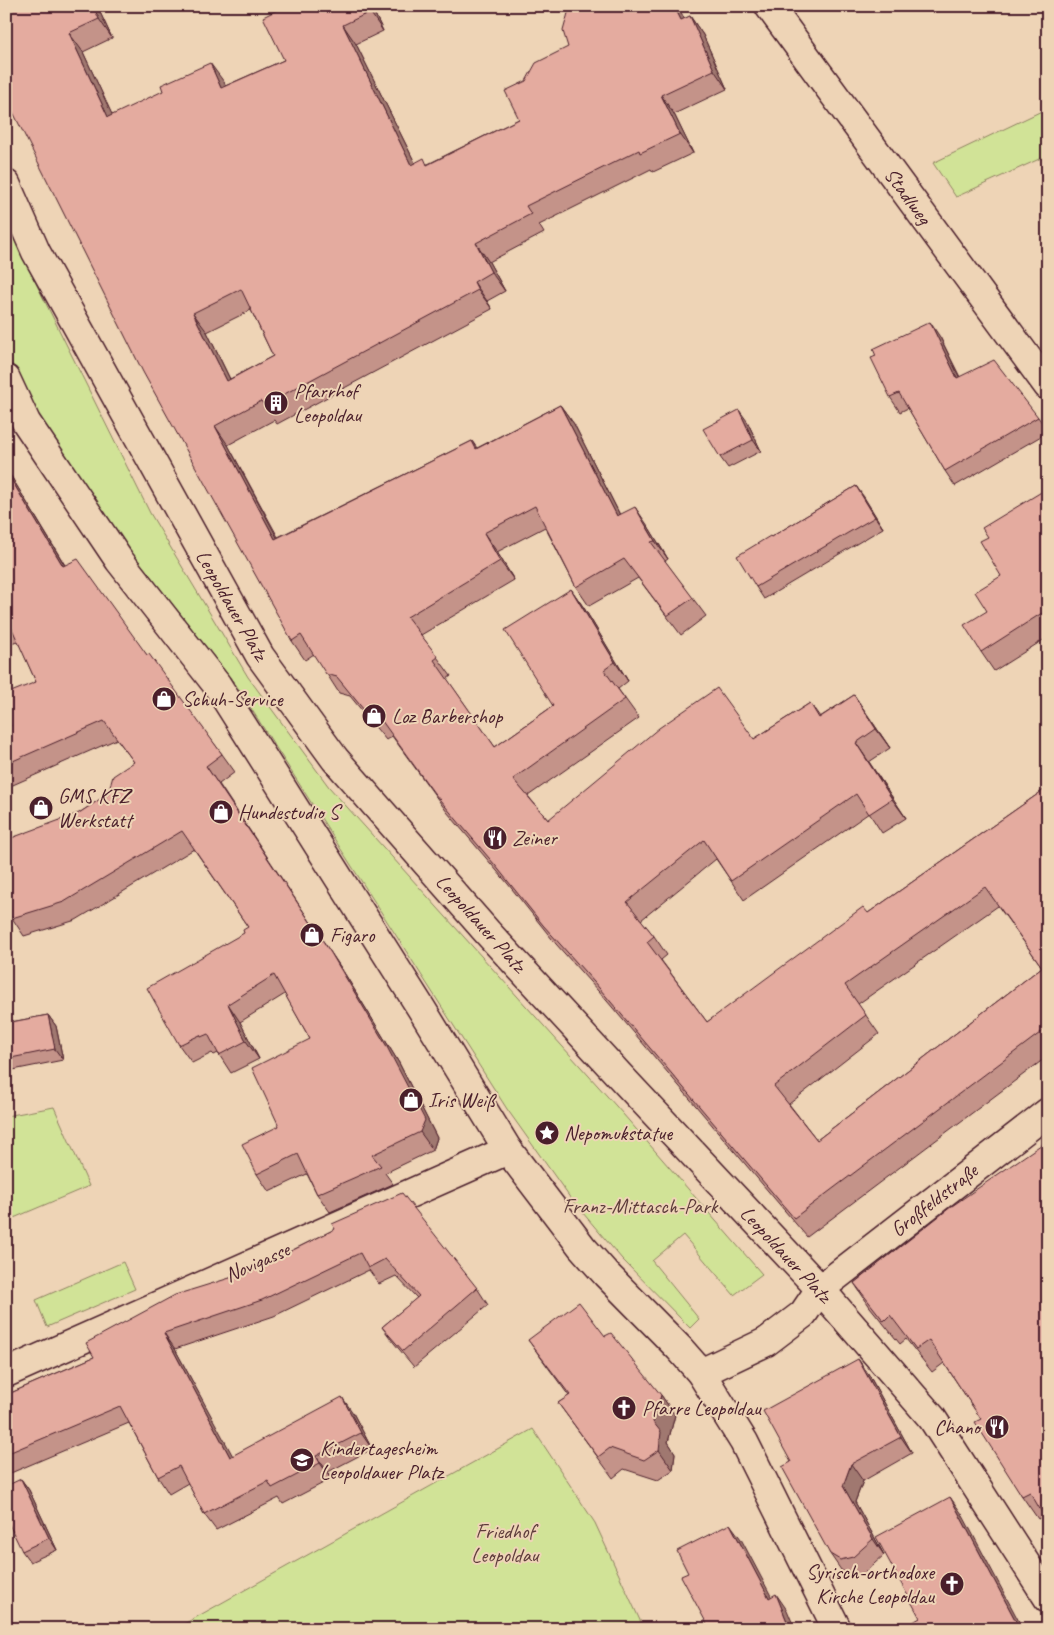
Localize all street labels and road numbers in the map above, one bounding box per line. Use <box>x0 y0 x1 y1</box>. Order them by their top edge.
street label: Stadlweg <box>879 163 938 231</box>
street label: Leopoldauer Platz <box>190 545 275 667</box>
street label: Leopoldauer Platz <box>430 869 533 979</box>
street label: Großfeldstraße <box>885 1157 985 1242</box>
street label: Leopoldauer Platz <box>735 1200 839 1310</box>
street label: Novigasse <box>221 1235 295 1288</box>

